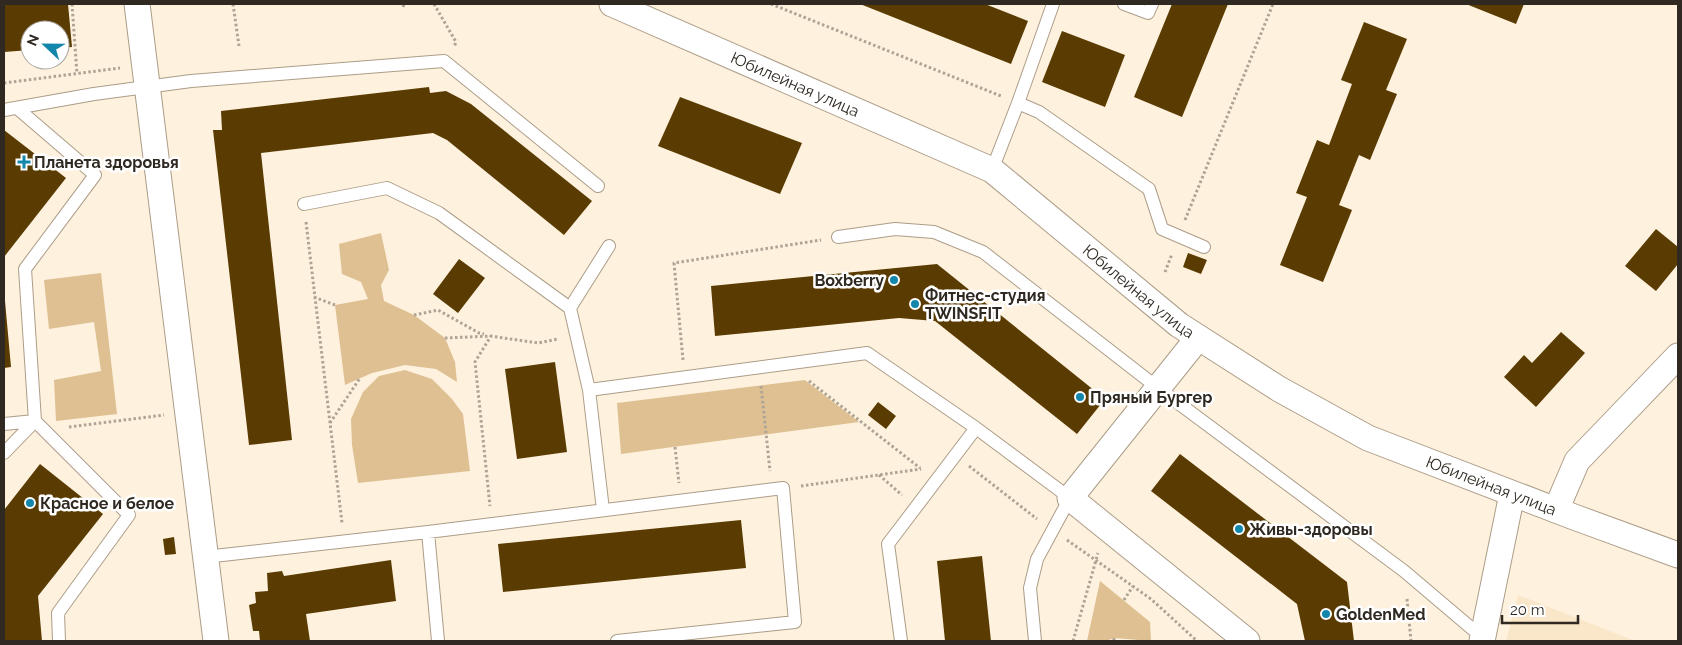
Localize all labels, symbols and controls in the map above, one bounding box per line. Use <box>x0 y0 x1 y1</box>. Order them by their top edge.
north arrow <box>20 20 70 70</box>
text: N <box>24 32 42 48</box>
street label: Юбилейная улица <box>728 48 862 120</box>
place label: Планета здоровья <box>34 153 179 172</box>
marker: Планета здоровья <box>18 156 30 168</box>
street label: Юбилейная улица <box>1079 240 1198 342</box>
place label: Boxberry <box>814 271 884 290</box>
marker: Boxberry <box>888 274 900 286</box>
place label: Фитнес-студия TWINSFIT <box>925 286 1046 323</box>
marker: Фитнес-студия TWINSFIT <box>909 298 921 310</box>
place label: Пряный Бургер <box>1090 388 1212 407</box>
marker: Пряный Бургер <box>1074 391 1086 403</box>
street label: Юбилейная улица <box>1423 452 1559 519</box>
place label: Красное и белое <box>40 494 175 513</box>
marker: Красное и белое <box>24 497 36 509</box>
place label: Живы-здоровы <box>1249 520 1373 539</box>
marker: Живы-здоровы <box>1233 523 1245 535</box>
scale bar <box>1502 592 1578 624</box>
text: 20 m <box>1510 601 1545 619</box>
place label: GoldenMed <box>1336 605 1426 624</box>
marker: GoldenMed <box>1320 608 1332 620</box>

